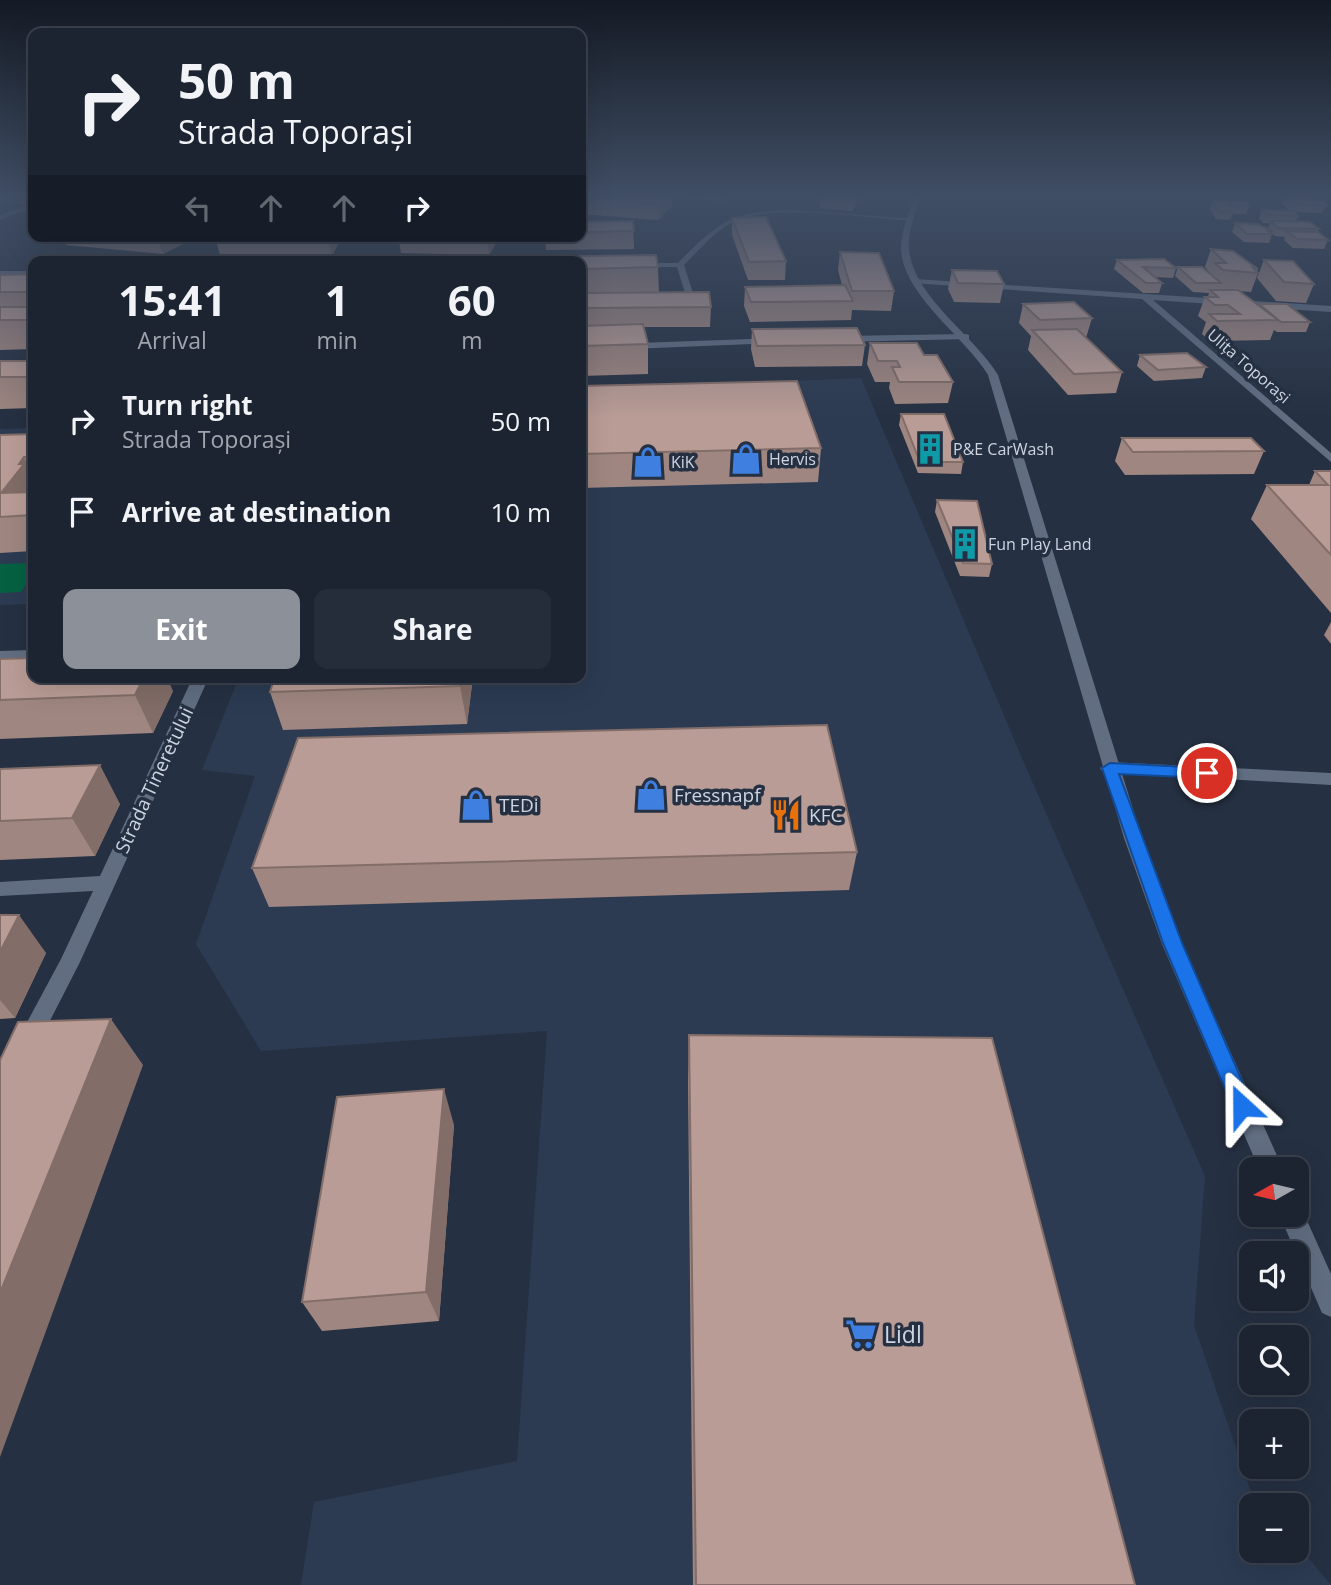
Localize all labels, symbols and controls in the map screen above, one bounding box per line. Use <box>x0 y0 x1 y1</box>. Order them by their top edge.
text: 50 m <box>178 47 295 113</box>
icon: right <box>63 56 154 147</box>
text: Strada Toporași <box>178 110 413 153</box>
icon: left <box>179 189 217 227</box>
icon: ahead <box>252 189 290 227</box>
icon: ahead <box>325 189 363 227</box>
icon: right <box>398 189 436 227</box>
text: 15:41 <box>118 271 226 328</box>
text: 1 <box>325 271 349 328</box>
text: 60 <box>448 271 496 328</box>
text: Arrival <box>138 324 207 356</box>
text: min <box>316 324 358 356</box>
text: m <box>461 324 482 356</box>
street label: Ulița Toporași <box>1203 324 1295 408</box>
text: Turn right <box>122 387 253 423</box>
icon: right <box>63 402 101 440</box>
text: 50 m <box>490 403 551 439</box>
text: Strada Toporași <box>122 423 291 455</box>
building icon: P&E CarWash <box>913 432 947 466</box>
place label: P&E CarWash <box>953 438 1054 460</box>
shop icon: Hervis <box>729 442 763 476</box>
shop icon: KiK <box>631 445 665 479</box>
place label: Hervis <box>769 448 816 470</box>
place label: KiK <box>671 451 695 473</box>
icon: arrive <box>63 493 101 531</box>
text: Arrive at destination <box>122 494 391 530</box>
text: 10 m <box>490 494 551 530</box>
building icon: Fun Play Land <box>948 527 982 561</box>
place label: Fun Play Land <box>988 533 1092 555</box>
button: Exit <box>63 589 300 669</box>
button: Share <box>314 589 551 669</box>
street label: Strada Tineretului <box>109 703 199 857</box>
pin <box>1177 743 1237 803</box>
icon: arrive <box>1188 754 1226 792</box>
shop icon: Fressnapf <box>634 778 668 812</box>
place label: Fressnapf <box>674 782 762 808</box>
shop icon: TEDi <box>459 788 493 822</box>
place label: TEDi <box>499 792 539 818</box>
restaurant icon: KFC <box>769 798 803 832</box>
place label: KFC <box>809 802 842 828</box>
position arrow <box>1205 1069 1279 1143</box>
north arrow <box>1239 1157 1309 1227</box>
map controls <box>1239 1157 1309 1563</box>
button: sound <box>1239 1241 1309 1311</box>
supermarket icon: Lidl <box>844 1317 878 1351</box>
place label: Lidl <box>884 1318 922 1350</box>
button: search <box>1239 1325 1309 1395</box>
button: + <box>1239 1409 1309 1479</box>
button: − <box>1239 1493 1309 1563</box>

